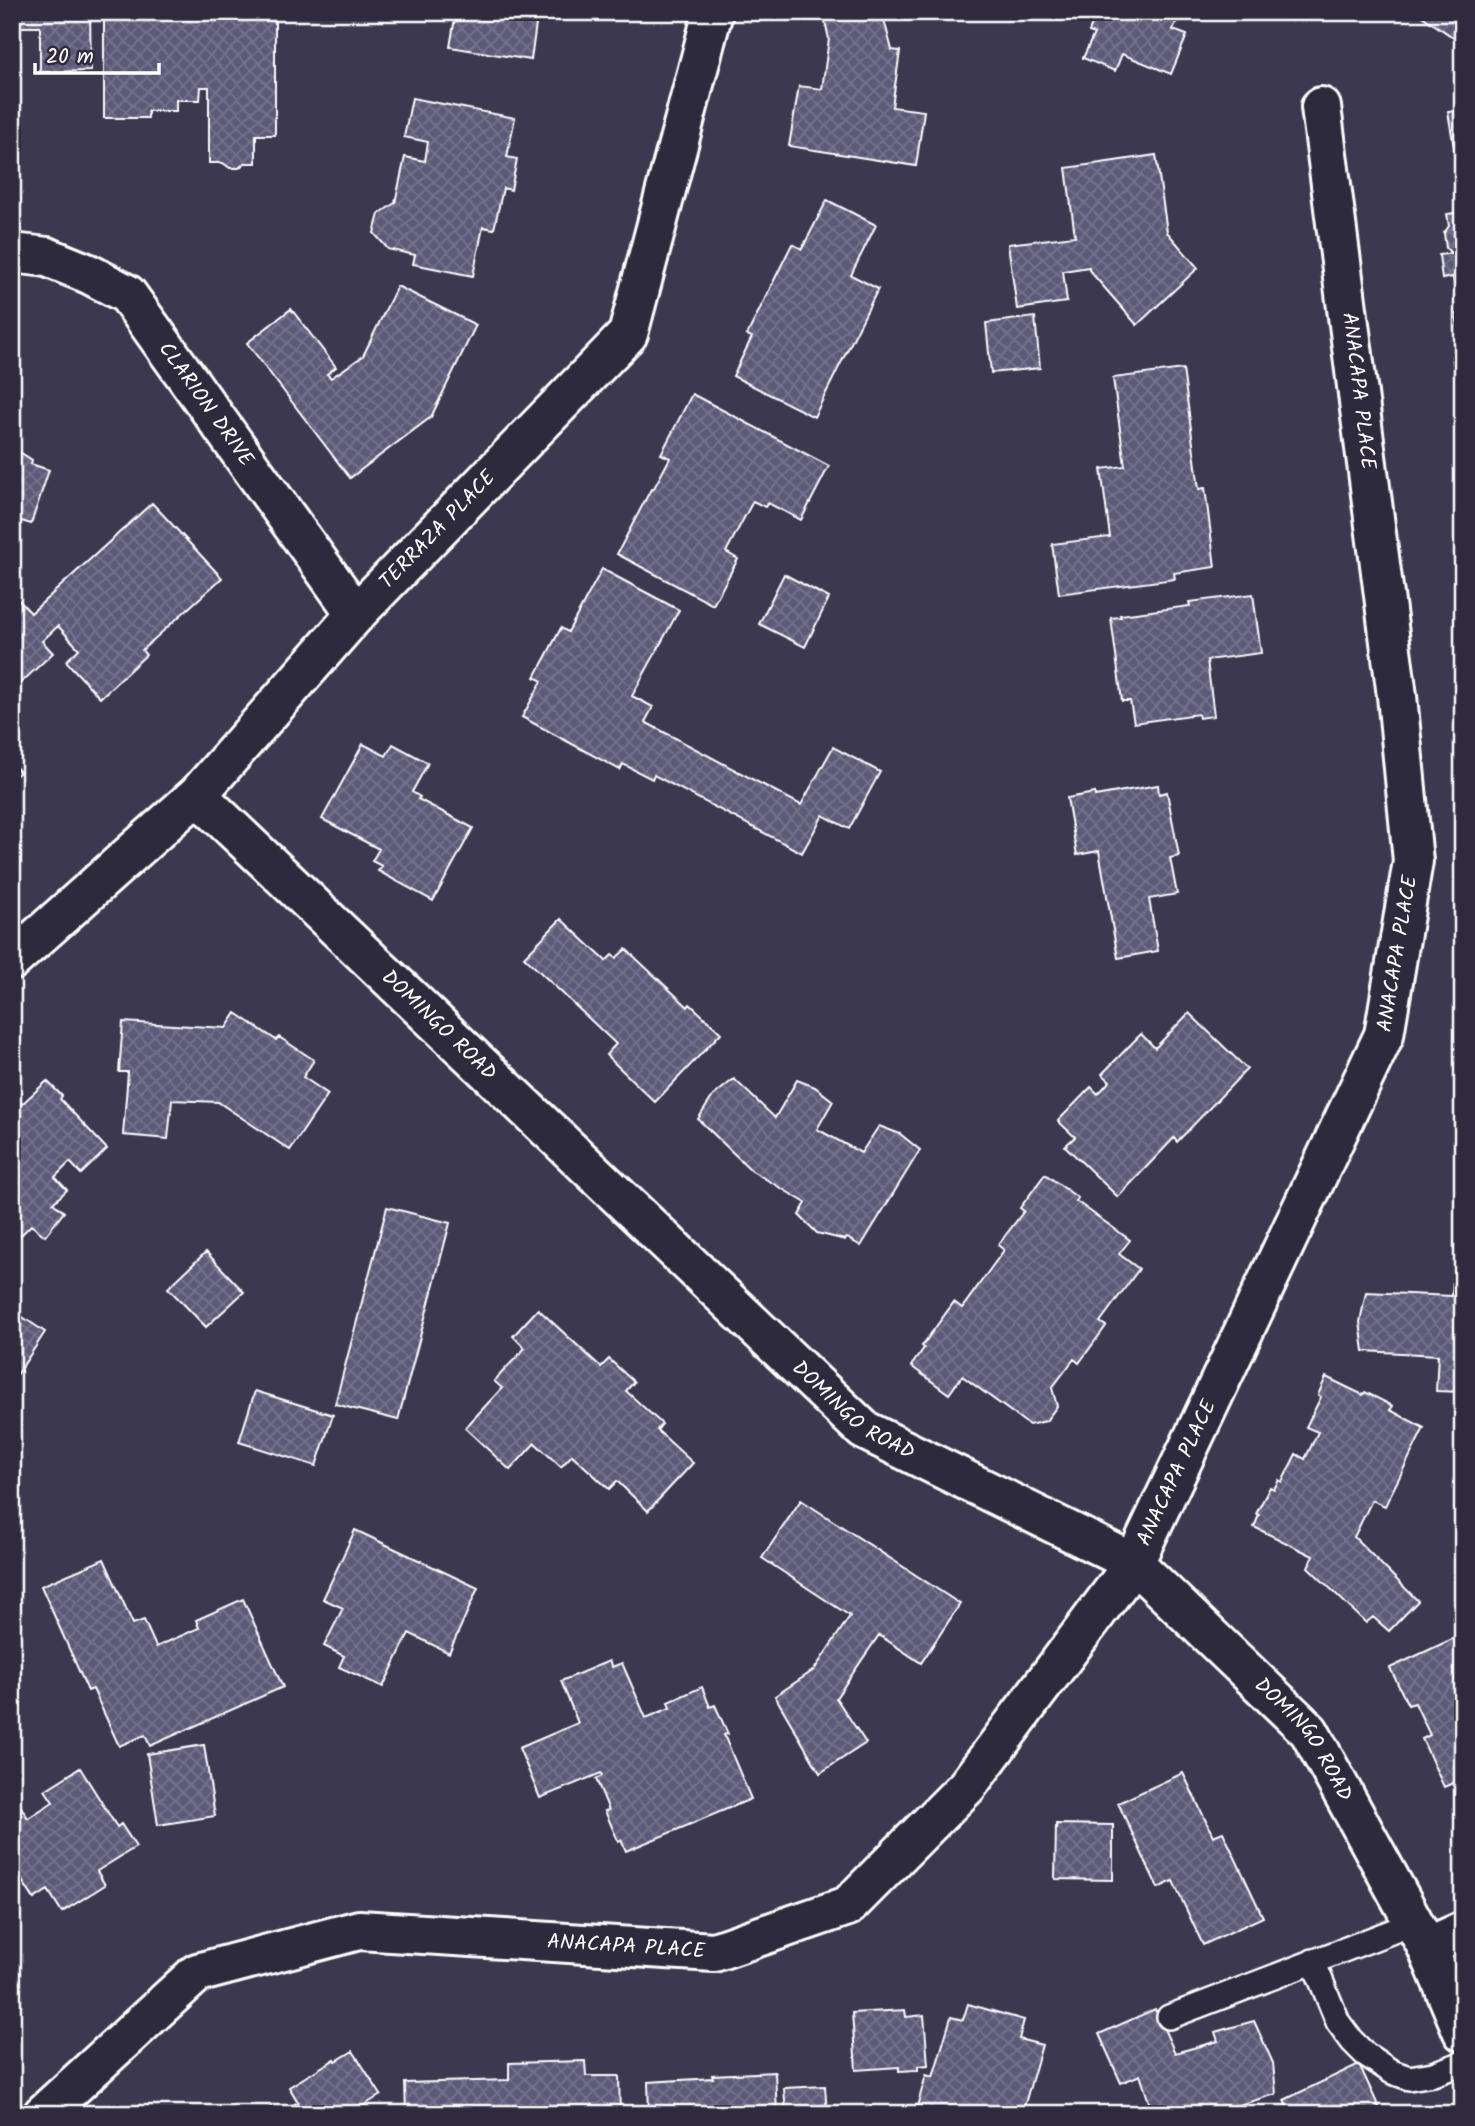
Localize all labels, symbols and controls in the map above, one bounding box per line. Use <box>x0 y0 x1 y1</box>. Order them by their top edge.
scale bar <box>35 32 159 76</box>
text: 20 m <box>46 41 94 74</box>
street label: ANACAPA PLACE <box>1332 310 1384 472</box>
street label: CLARION DRIVE <box>150 335 262 474</box>
street label: TERRAZA PLACE <box>372 462 504 597</box>
street label: ANACAPA PLACE <box>1368 872 1427 1034</box>
street label: DOMINGO ROAD <box>373 962 504 1089</box>
street label: DOMINGO ROAD <box>784 1353 920 1469</box>
street label: ANACAPA PLACE <box>1128 1394 1226 1552</box>
street label: DOMINGO ROAD <box>1246 1670 1361 1808</box>
street label: ANACAPA PLACE <box>546 1925 707 1968</box>

